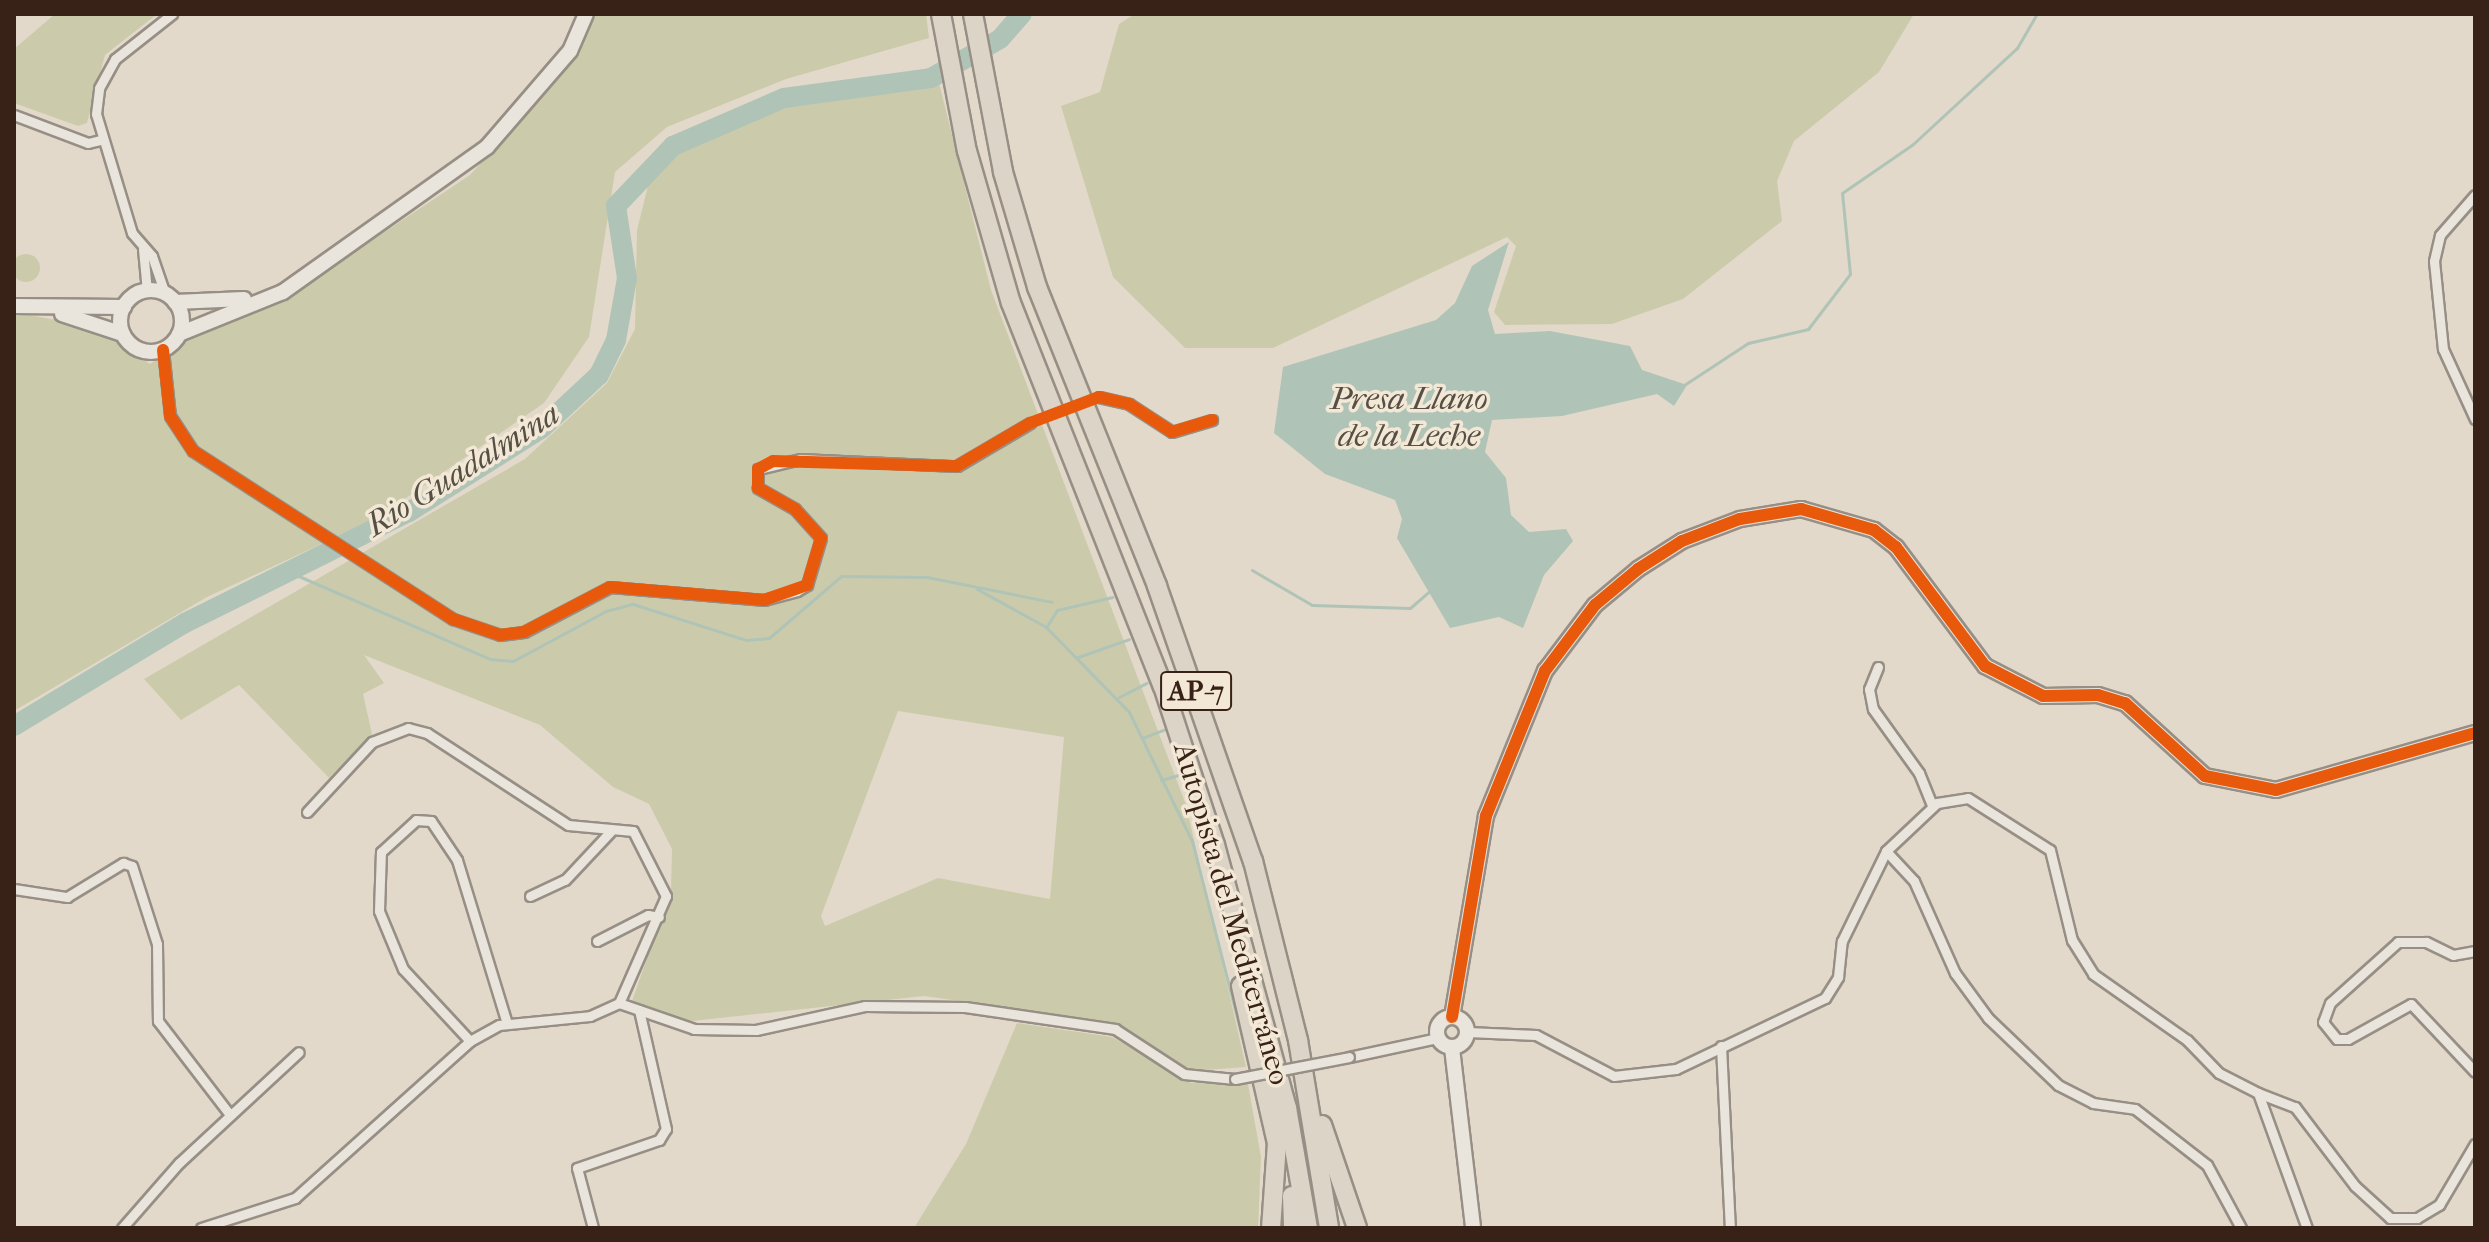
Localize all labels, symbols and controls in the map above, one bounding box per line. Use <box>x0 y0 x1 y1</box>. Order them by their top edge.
water label: Presa Llano de la Leche <box>1330 381 1488 456</box>
water label: Rio Guadalmina <box>359 395 567 545</box>
road number: AP-7 <box>1160 667 1232 715</box>
street label: Autopista del Mediterráneo <box>1165 739 1297 1089</box>

